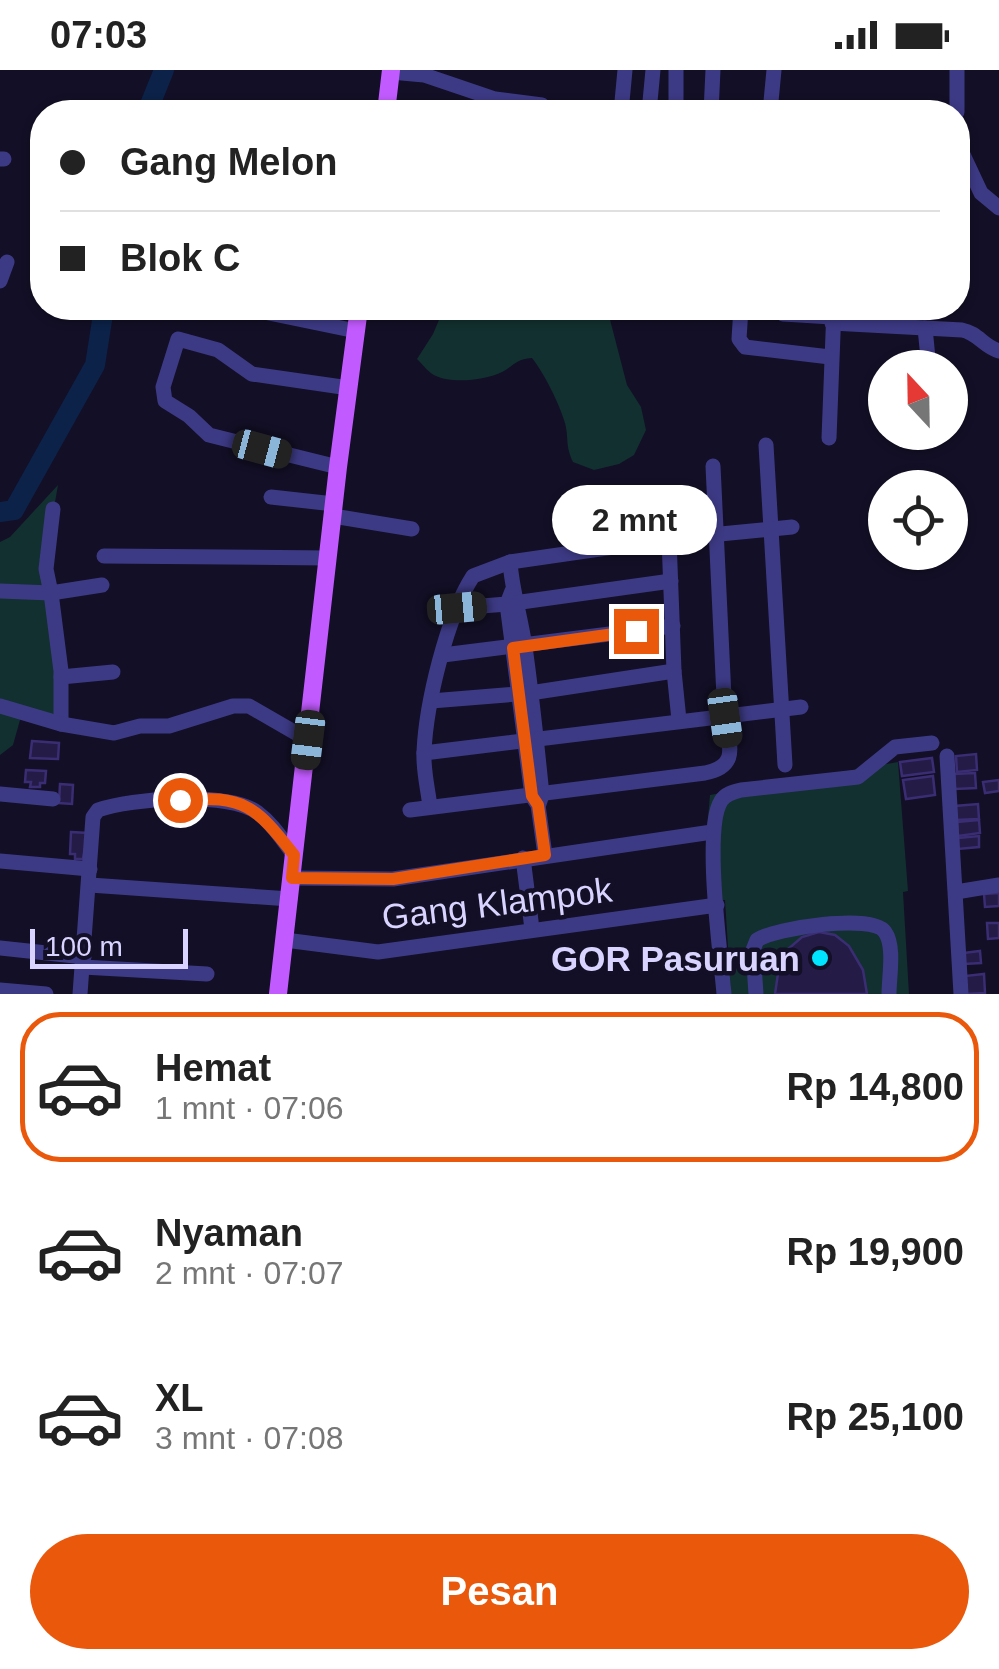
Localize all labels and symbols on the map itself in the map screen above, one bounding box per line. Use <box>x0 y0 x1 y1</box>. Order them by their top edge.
north arrow <box>868 350 968 450</box>
car <box>229 427 295 471</box>
callout: 2 mnt <box>554 486 718 556</box>
car <box>426 590 488 626</box>
route end <box>614 609 659 654</box>
car <box>706 686 744 750</box>
car <box>289 708 327 772</box>
route start <box>158 778 203 823</box>
street label: Gang Klampok <box>380 869 615 936</box>
scale bar <box>30 924 188 968</box>
place label: GOR Pasuruan <box>551 939 800 978</box>
marker: GOR Pasuruan <box>809 947 831 969</box>

